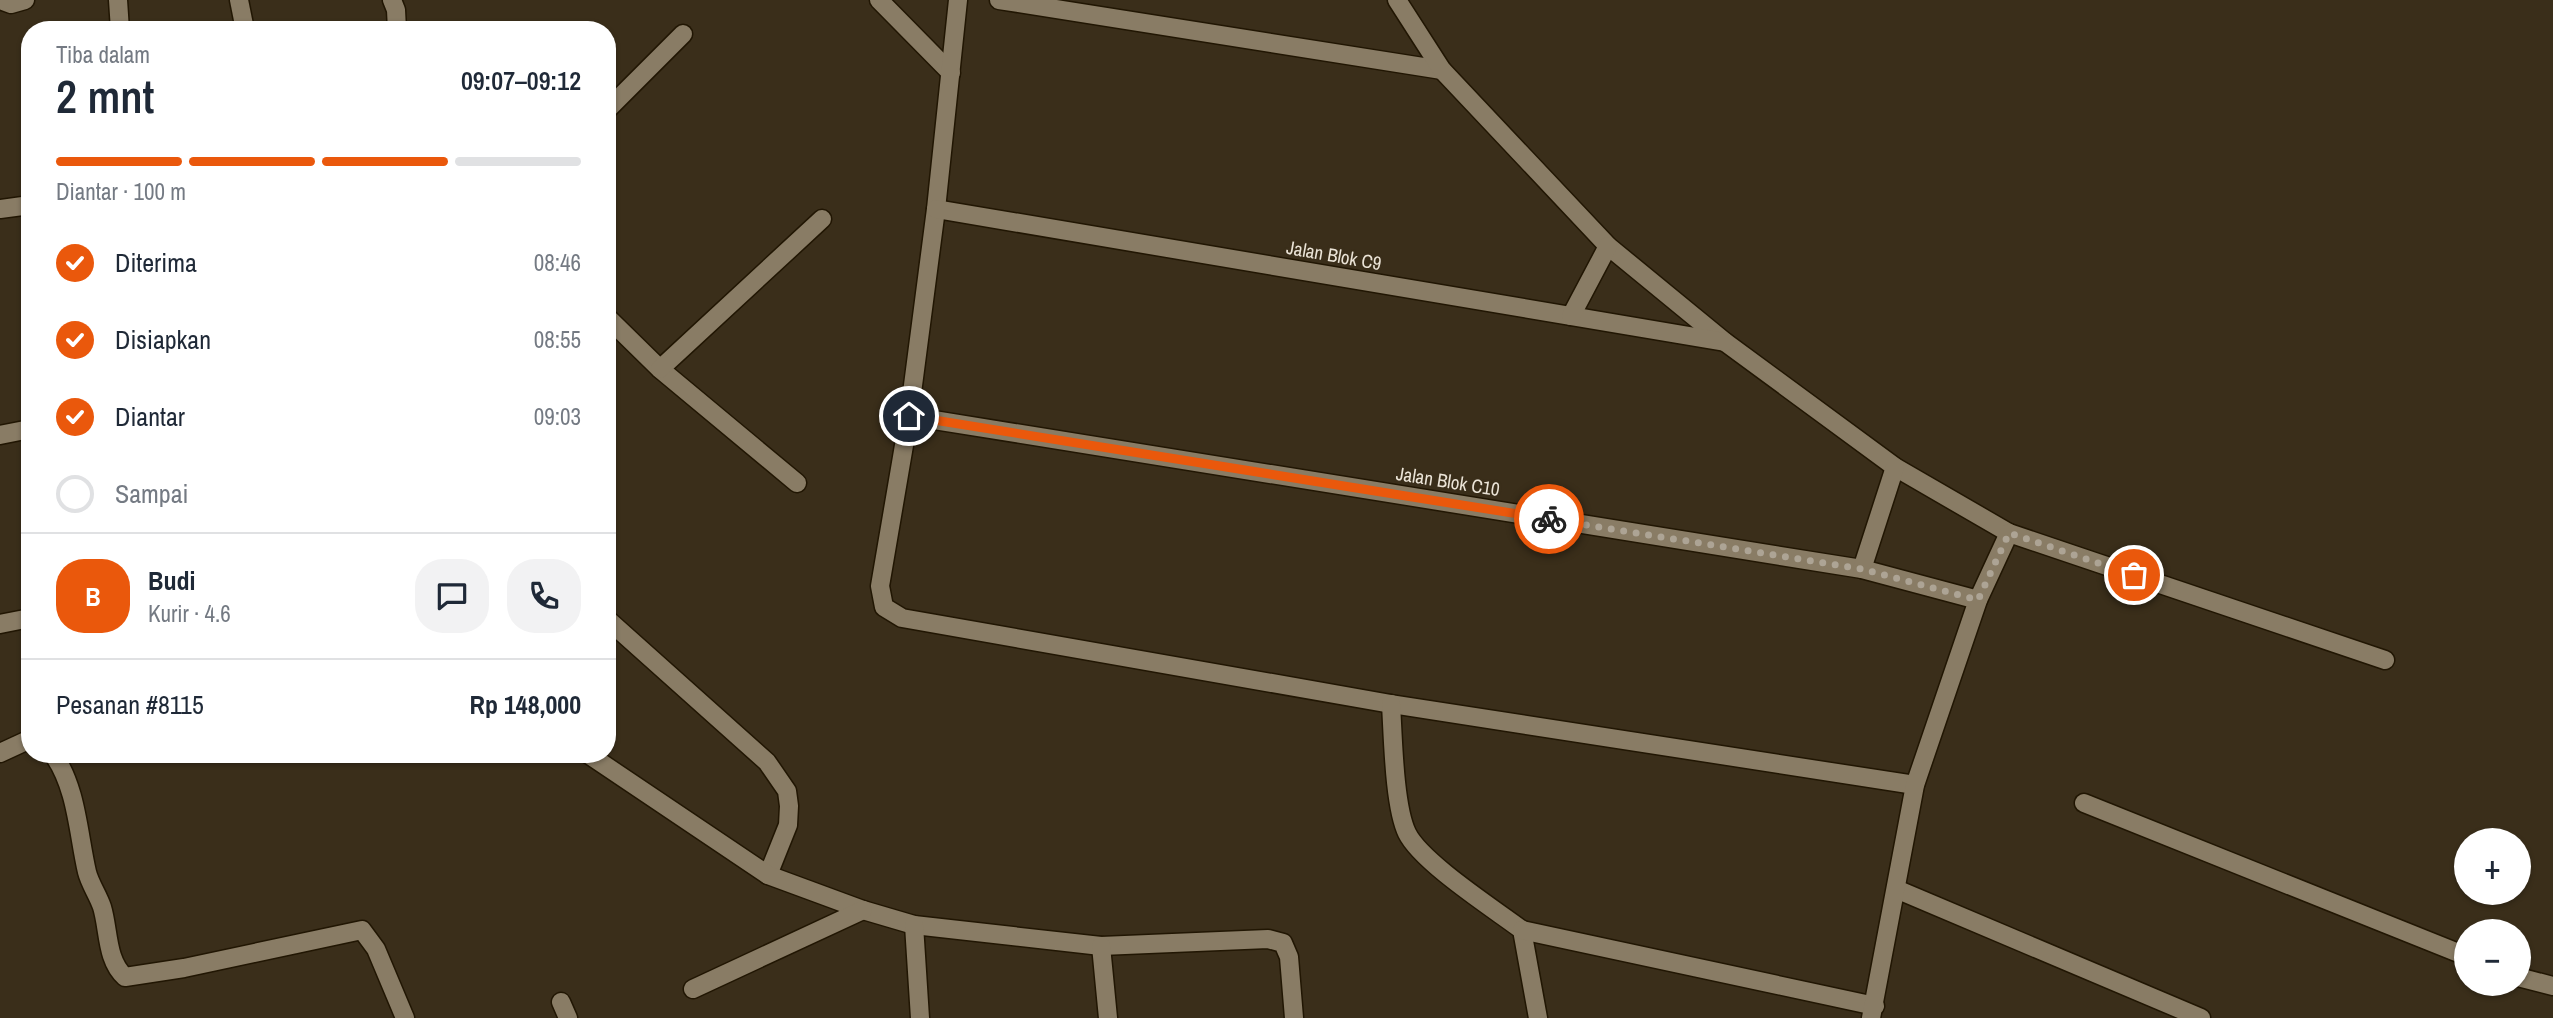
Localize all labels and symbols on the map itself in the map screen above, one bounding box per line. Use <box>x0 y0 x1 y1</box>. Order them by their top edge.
street label: Jalan Blok C9 <box>1284 234 1384 276</box>
pin <box>879 386 939 446</box>
street label: Jalan Blok C10 <box>1394 460 1502 502</box>
courier <box>1514 484 1584 554</box>
pin <box>2104 545 2164 605</box>

